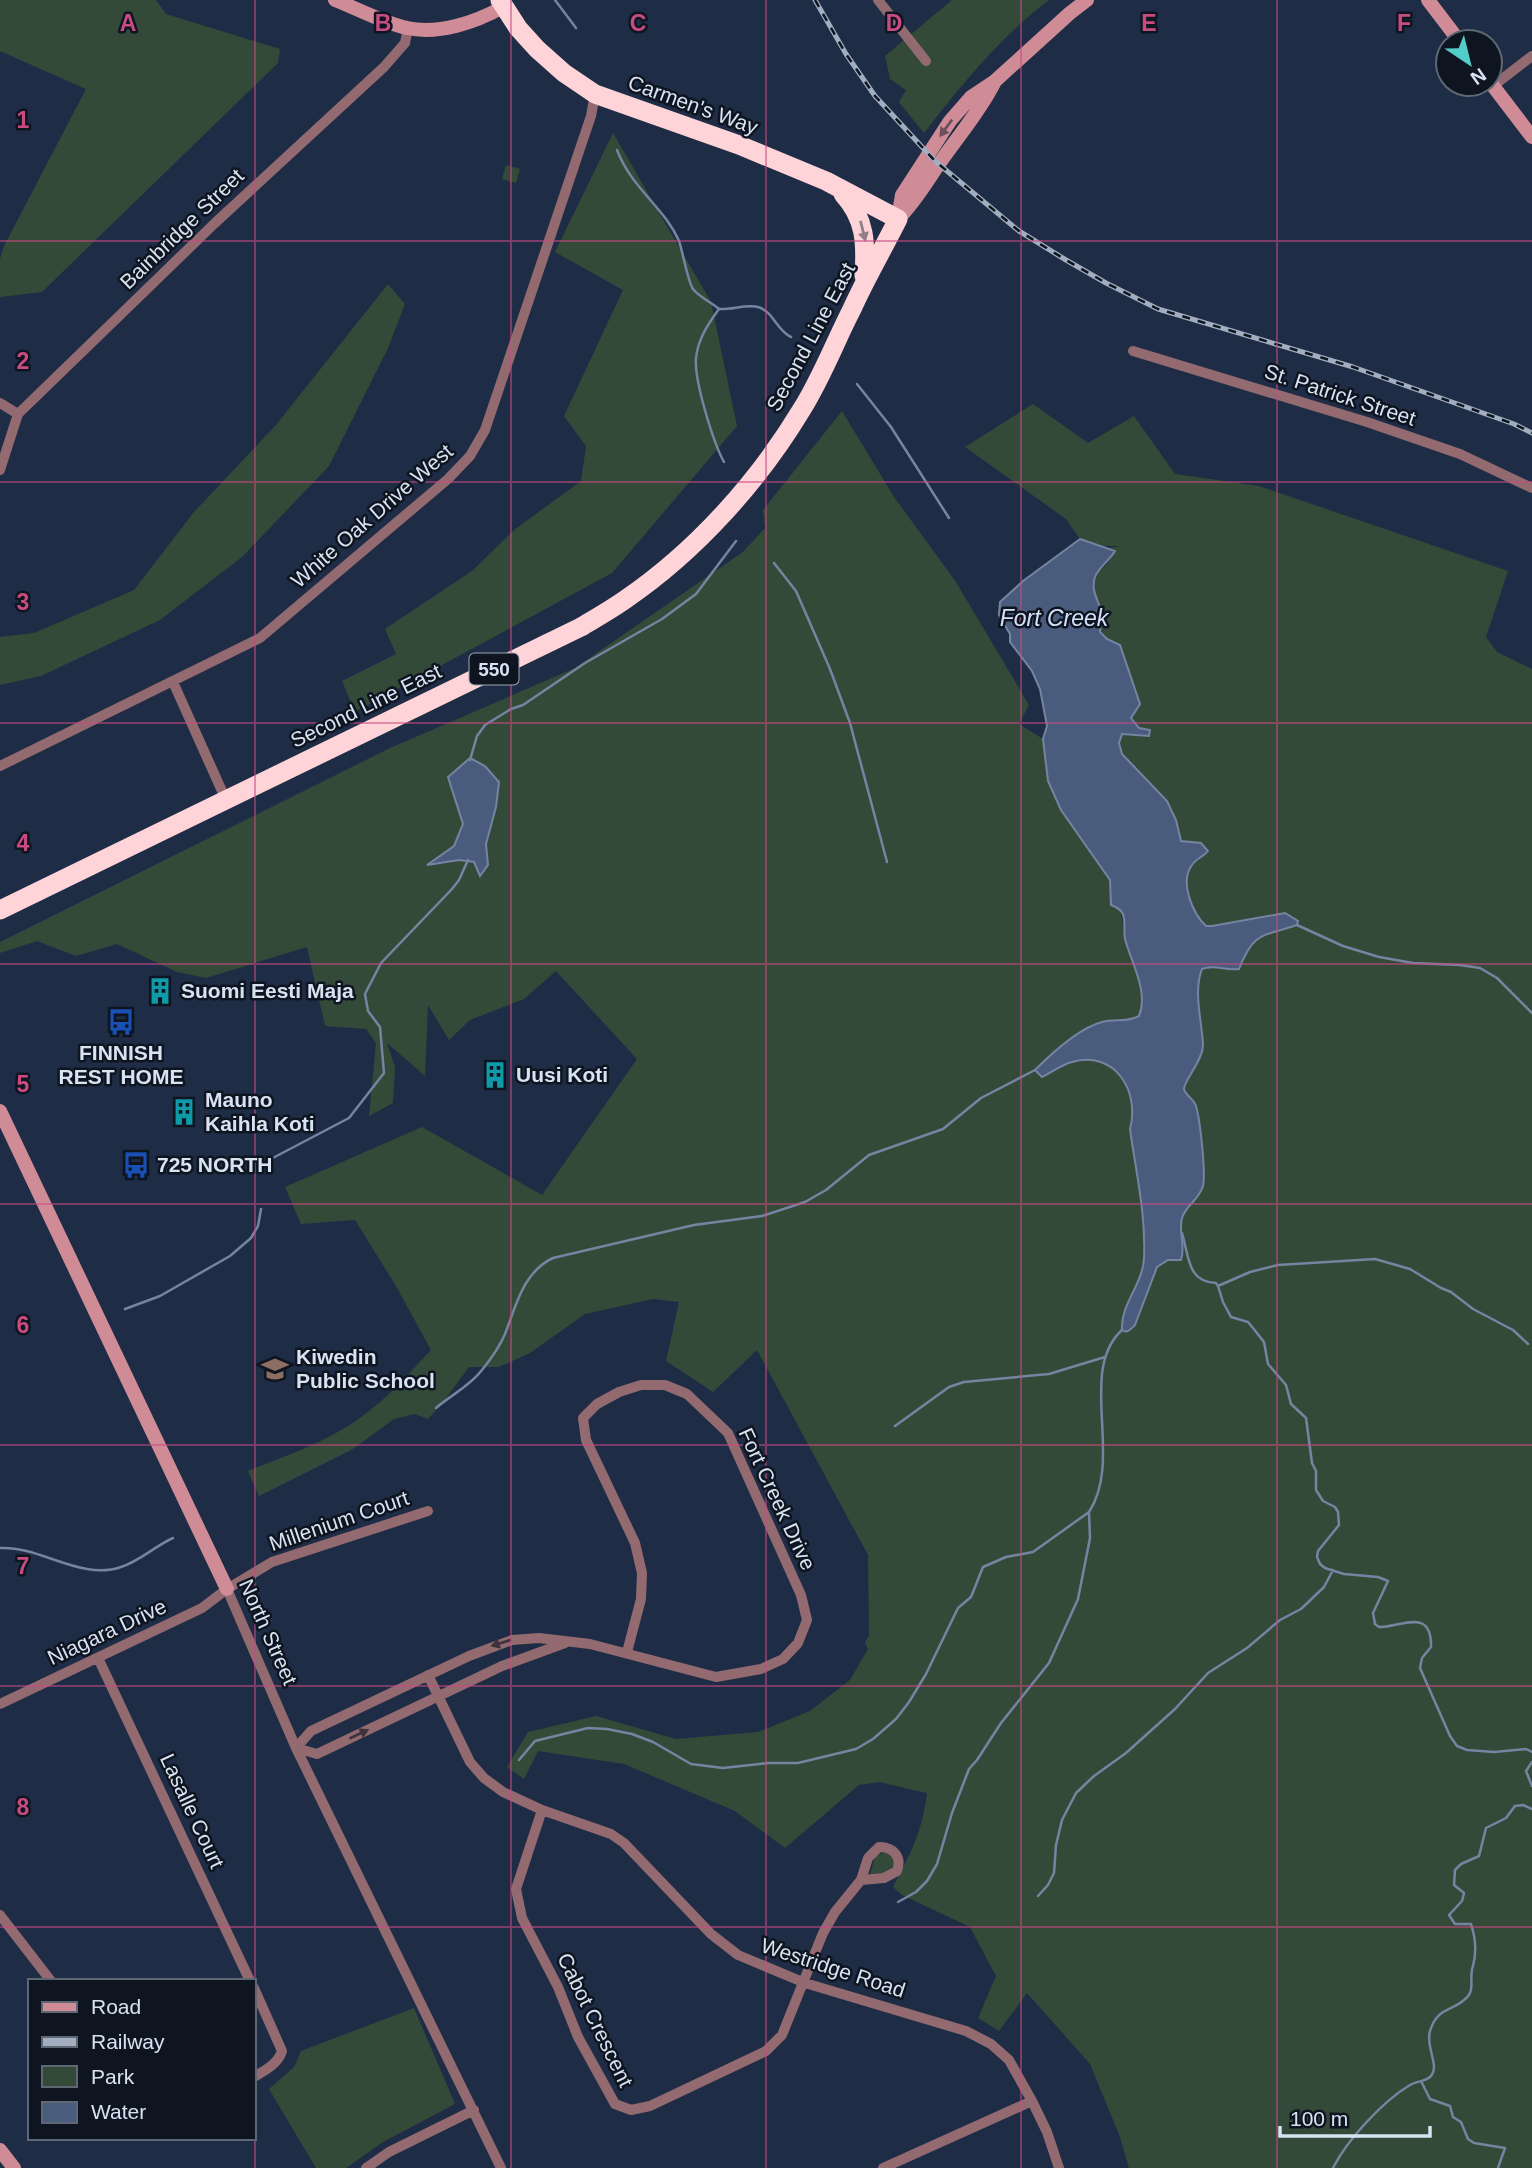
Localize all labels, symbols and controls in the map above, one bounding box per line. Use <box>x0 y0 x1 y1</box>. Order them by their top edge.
text: A <box>120 10 136 36</box>
text: B <box>375 10 391 36</box>
text: C <box>630 10 646 36</box>
text: D <box>886 10 902 36</box>
text: E <box>1141 10 1157 36</box>
text: F <box>1397 10 1411 36</box>
north arrow <box>1434 28 1504 98</box>
text: N <box>1467 64 1490 89</box>
street label: Carmen's Way <box>625 70 762 139</box>
text: 1 <box>17 107 30 133</box>
one-way arrow <box>939 119 953 137</box>
street label: Bainbridge Street <box>115 164 248 293</box>
one-way arrow <box>858 220 869 242</box>
street label: Second Line East <box>762 259 859 415</box>
text: 2 <box>17 348 29 374</box>
street label: St. Patrick Street <box>1262 359 1419 430</box>
street label: White Oak Drive West <box>286 439 457 592</box>
text: 3 <box>17 589 29 615</box>
water label: Fort Creek <box>1000 605 1110 631</box>
road number: 550 <box>470 654 518 684</box>
street label: Second Line East <box>287 659 445 752</box>
text: 4 <box>17 830 30 856</box>
building icon: Suomi Eesti Maja <box>145 976 175 1006</box>
place label: Suomi Eesti Maja <box>181 979 354 1002</box>
bus stop icon: FINNISH REST HOME <box>106 1007 136 1037</box>
place label: FINNISH REST HOME <box>59 1041 183 1088</box>
building icon: Uusi Koti <box>480 1060 510 1090</box>
place label: Uusi Koti <box>516 1063 608 1086</box>
text: 5 <box>17 1071 30 1097</box>
place label: Mauno Kaihla Koti <box>205 1088 315 1135</box>
building icon: Mauno Kaihla Koti <box>169 1097 199 1127</box>
bus stop icon: 725 NORTH <box>121 1150 151 1180</box>
place label: 725 NORTH <box>157 1153 273 1176</box>
text: 6 <box>17 1312 29 1338</box>
place label: Kiwedin Public School <box>296 1345 435 1392</box>
school or university icon: Kiwedin Public School <box>260 1354 290 1384</box>
street label: Fort Creek Drive <box>734 1424 820 1573</box>
street label: Millenium Court <box>266 1486 412 1555</box>
text: 7 <box>17 1553 29 1579</box>
street label: North Street <box>235 1575 302 1688</box>
street label: Niagara Drive <box>44 1594 170 1669</box>
one-way arrow <box>490 1639 511 1649</box>
one-way arrow <box>349 1728 369 1740</box>
street label: Lasalle Court <box>156 1750 229 1872</box>
text: 8 <box>17 1794 30 1820</box>
street label: Westridge Road <box>758 1933 908 2002</box>
street label: Cabot Crescent <box>553 1949 638 2091</box>
legend <box>28 1979 256 2140</box>
text: Road <box>91 1995 141 2018</box>
text: Railway <box>91 2030 165 2053</box>
text: Park <box>91 2065 135 2088</box>
scale bar <box>1280 2094 1430 2138</box>
text: Water <box>91 2100 146 2123</box>
text: 100 m <box>1290 2107 1348 2130</box>

